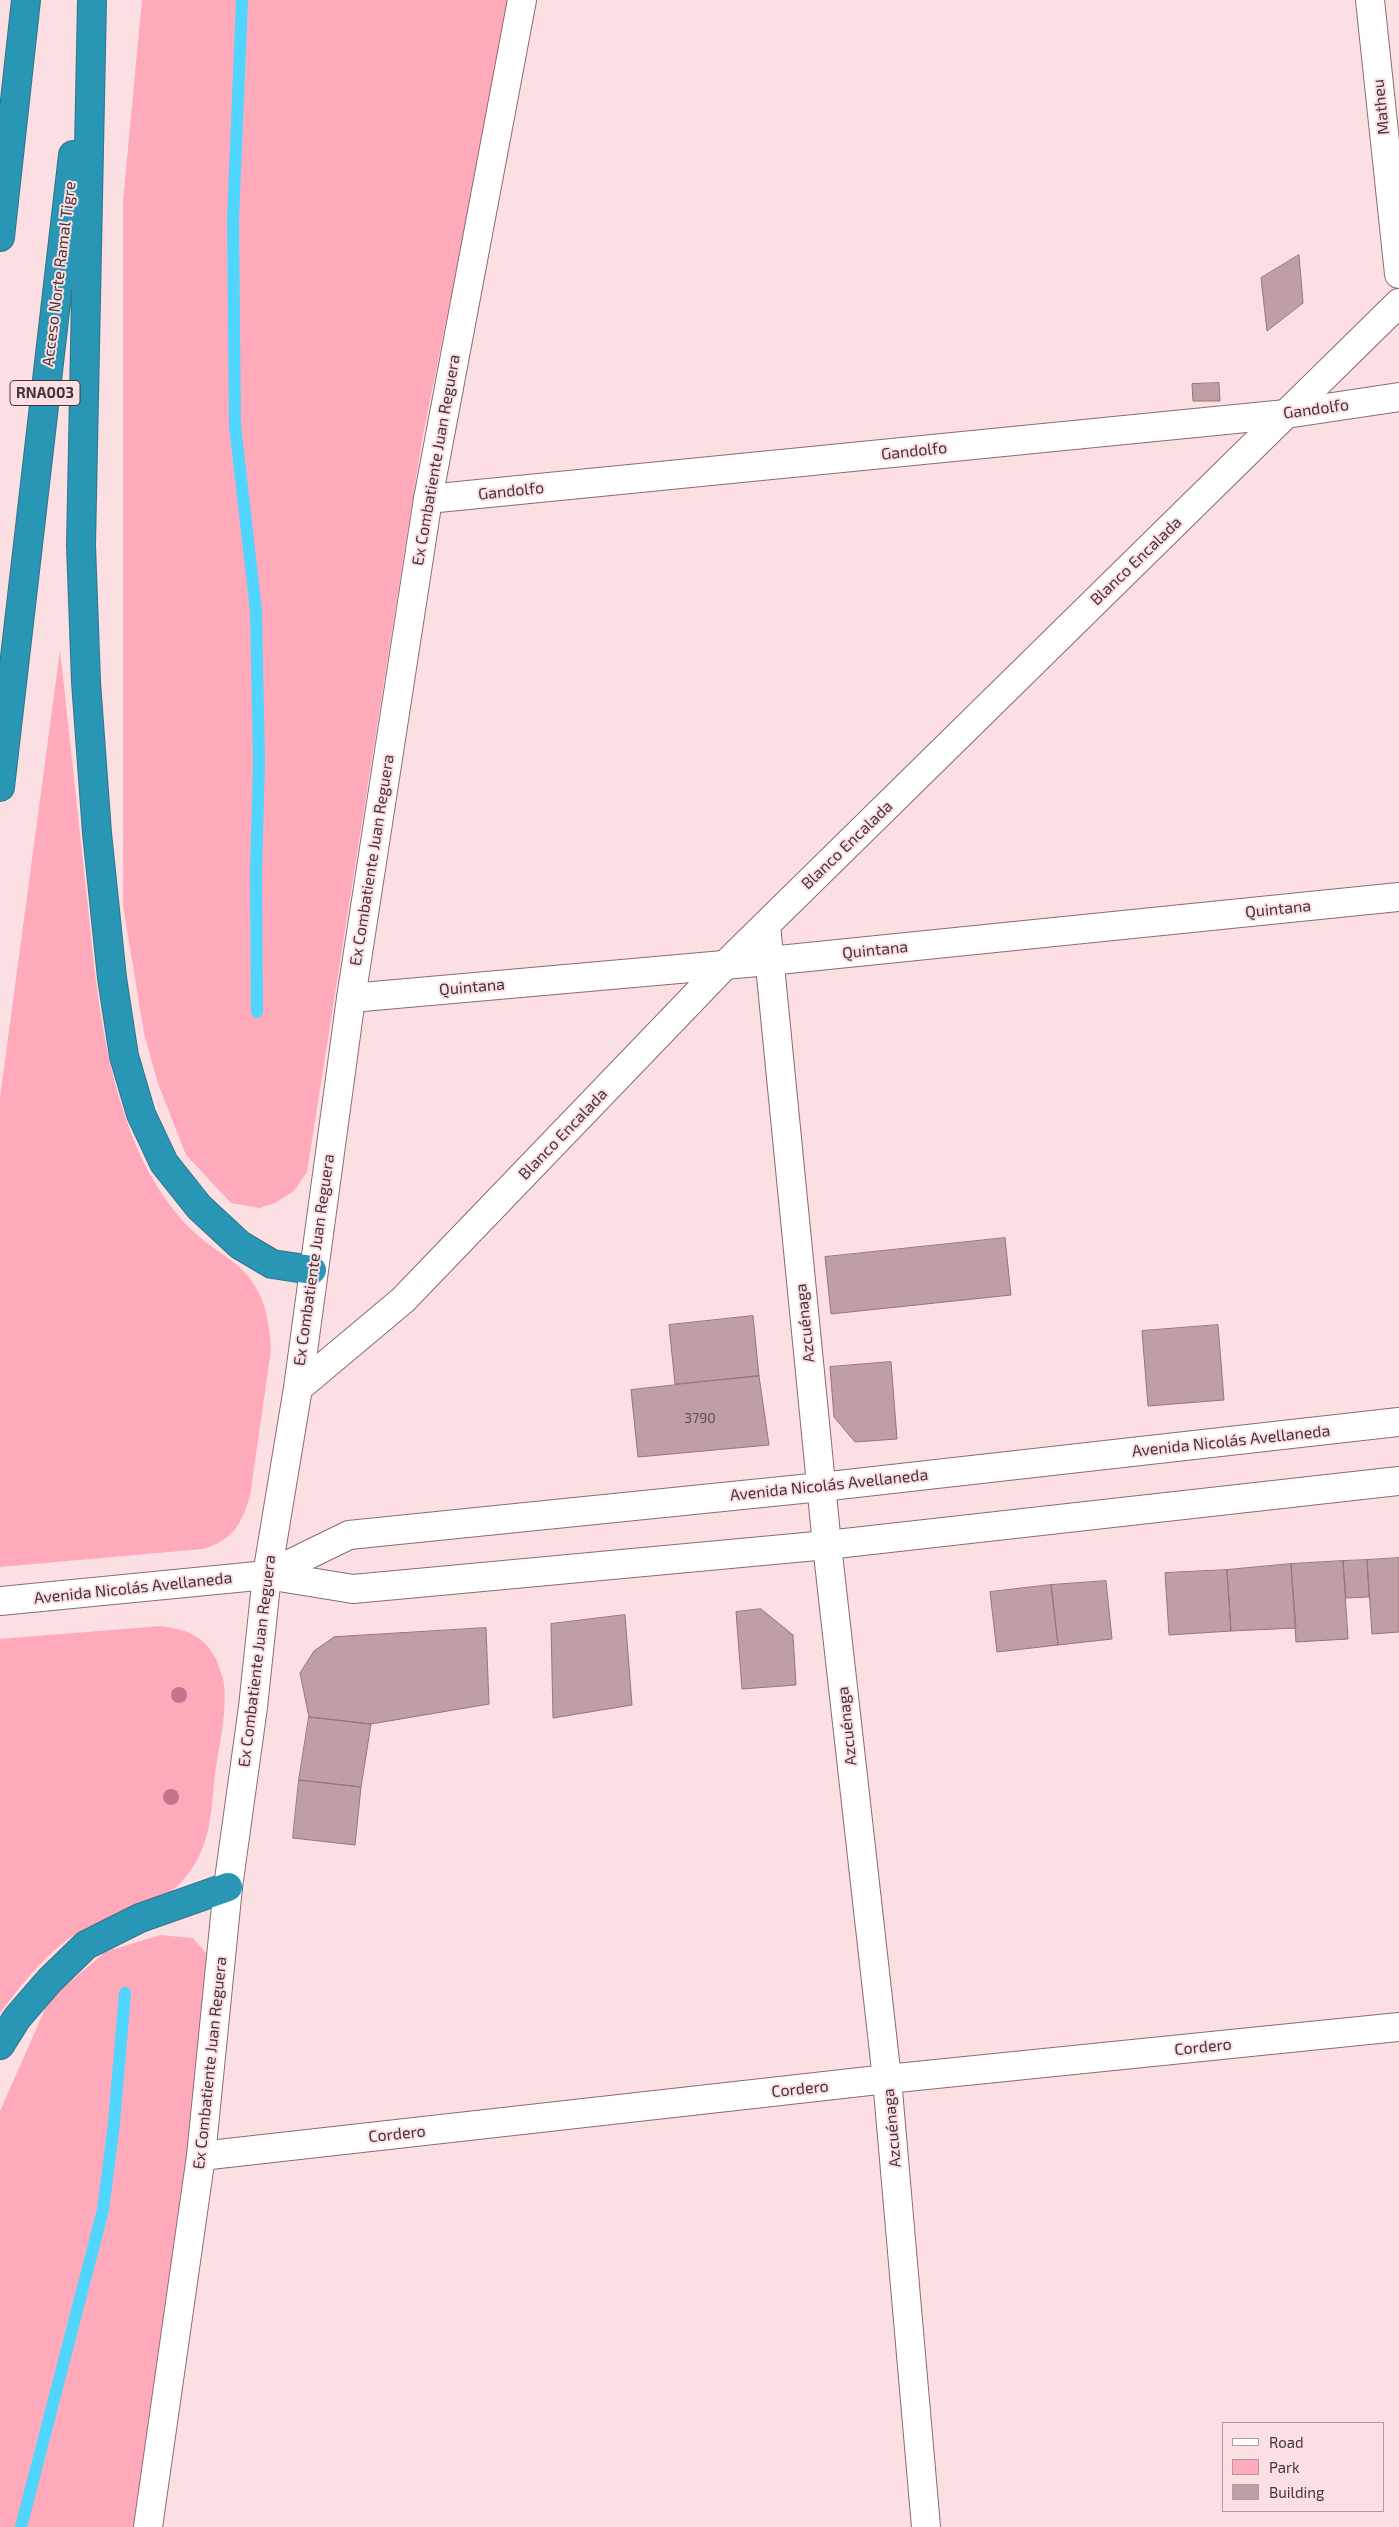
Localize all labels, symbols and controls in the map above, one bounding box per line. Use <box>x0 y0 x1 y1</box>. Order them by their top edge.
street label: Matheu <box>1369 78 1393 136</box>
street label: Acceso Norte Ramal Tigre <box>38 180 80 368</box>
street label: Ex Combatiente Juan Reguera <box>408 353 464 567</box>
road number: RNA003 <box>10 380 80 406</box>
street label: Gandolfo <box>1282 395 1350 423</box>
street label: Gandolfo <box>880 438 948 464</box>
street label: Gandolfo <box>477 478 545 504</box>
street label: Blanco Encalada <box>1086 513 1186 609</box>
street label: Ex Combatiente Juan Reguera <box>346 753 398 967</box>
street label: Blanco Encalada <box>797 797 897 893</box>
street label: Quintana <box>1244 896 1312 922</box>
street label: Quintana <box>841 937 909 963</box>
street label: Quintana <box>438 975 506 999</box>
street label: Blanco Encalada <box>515 1084 611 1184</box>
street label: Ex Combatiente Juan Reguera <box>290 1153 338 1367</box>
street label: Azcuénaga <box>791 1283 819 1363</box>
house number: 3790 <box>684 1410 716 1426</box>
street label: Avenida Nicolás Avellaneda <box>1131 1421 1331 1461</box>
street label: Avenida Nicolás Avellaneda <box>729 1465 929 1505</box>
street label: Ex Combatiente Juan Reguera <box>234 1554 280 1768</box>
street label: Avenida Nicolás Avellaneda <box>33 1568 233 1608</box>
street label: Azcuénaga <box>833 1686 861 1766</box>
street label: Ex Combatiente Juan Reguera <box>189 1956 231 2170</box>
street label: Cordero <box>1173 2034 1233 2060</box>
street label: Cordero <box>770 2076 830 2102</box>
street label: Azcuénaga <box>879 2088 905 2168</box>
street label: Cordero <box>367 2121 427 2147</box>
legend <box>1222 2422 1384 2512</box>
text: Road <box>1269 2433 1304 2451</box>
text: Park <box>1269 2458 1300 2476</box>
text: Building <box>1269 2483 1324 2501</box>

